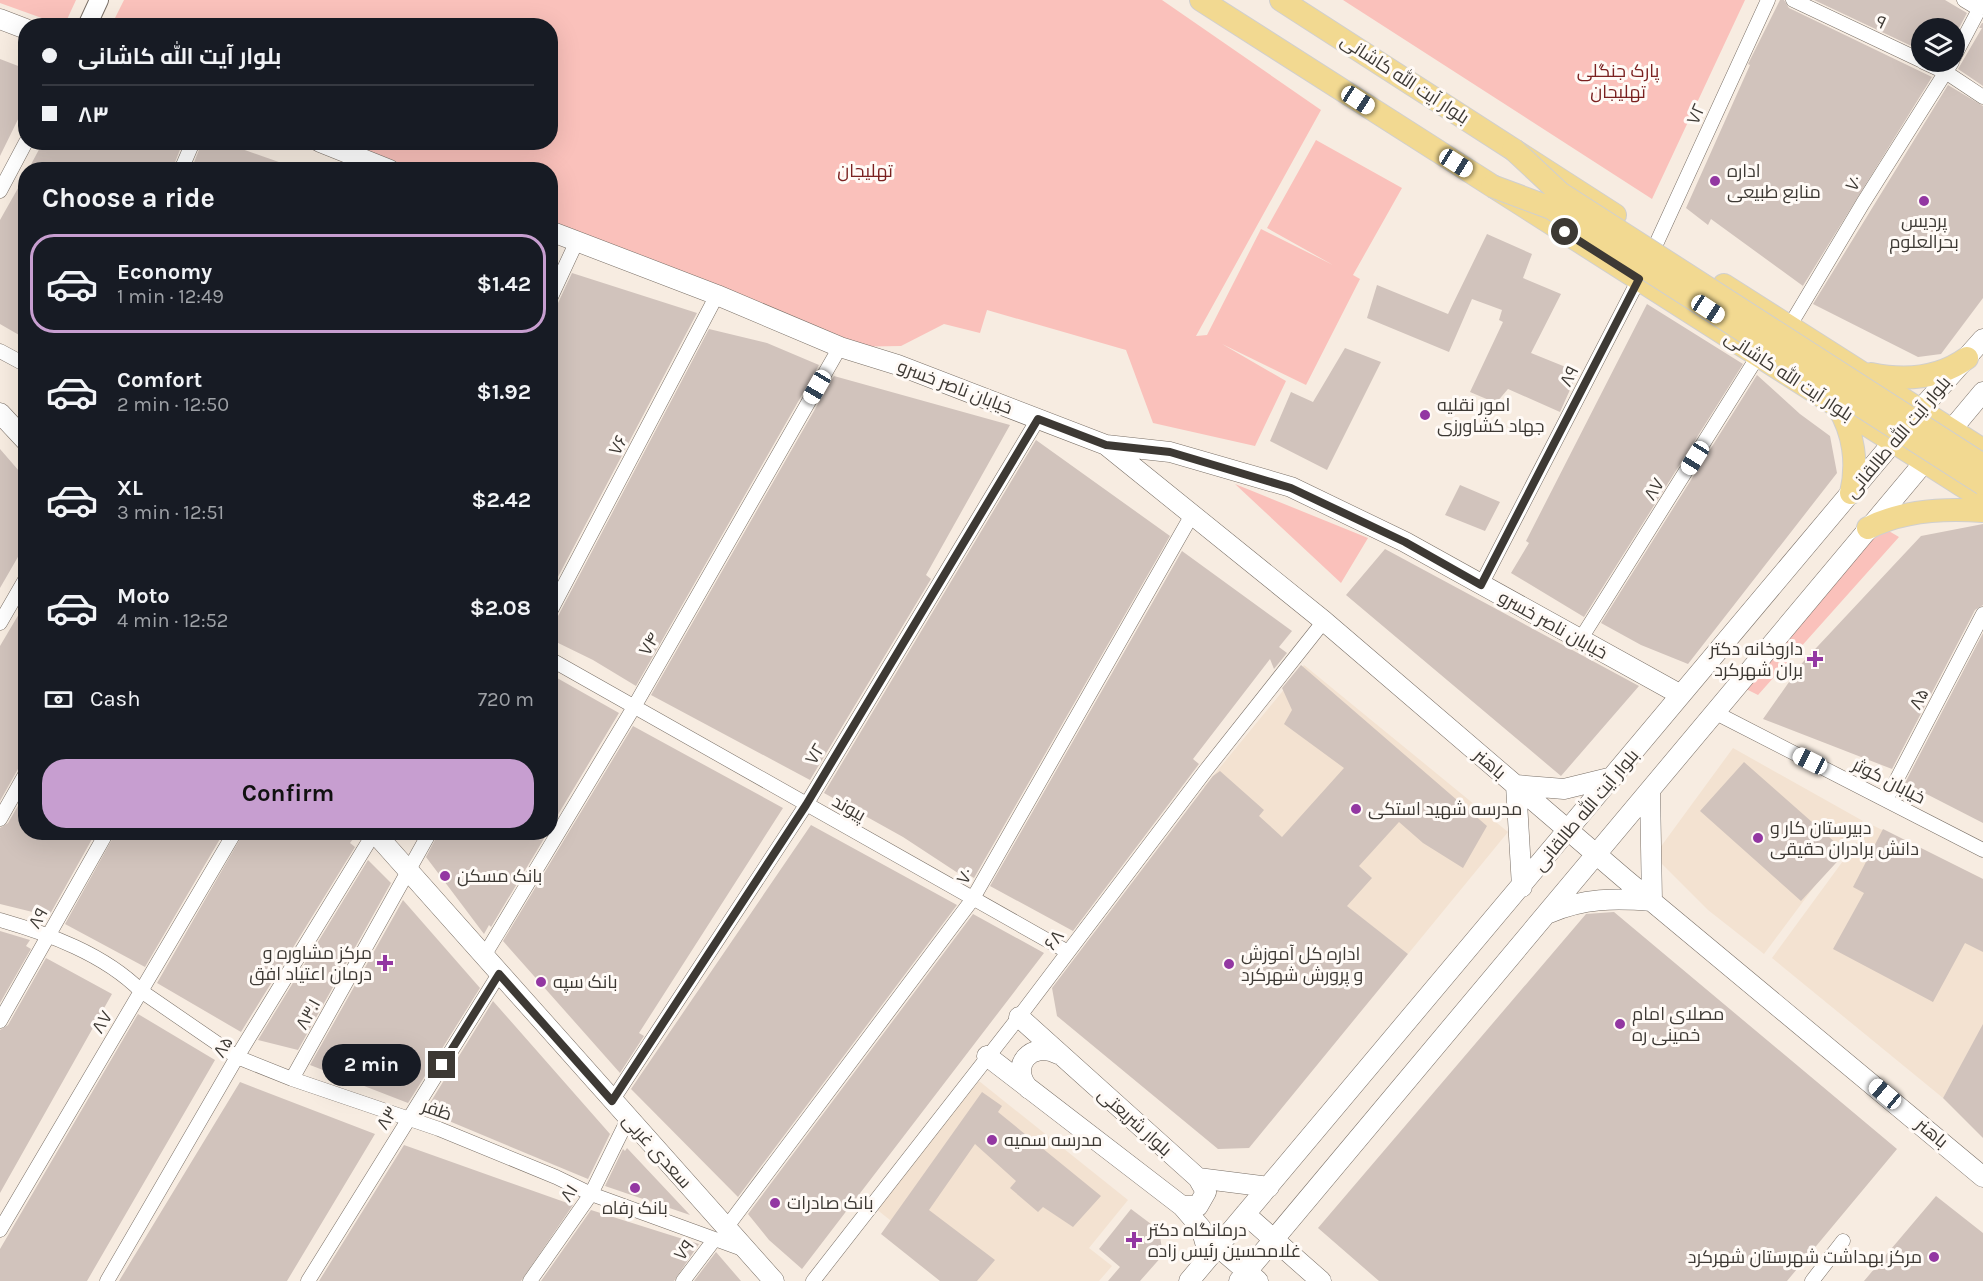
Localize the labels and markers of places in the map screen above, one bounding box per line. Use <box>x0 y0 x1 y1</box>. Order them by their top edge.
place label: اداره منابع طبیعی <box>1727 160 1821 204</box>
marker: اداره منابع طبیعی <box>1708 174 1722 188</box>
marker: پردیس بحرالعلوم <box>1917 194 1931 208</box>
place label: پردیس بحرالعلوم <box>1889 210 1959 254</box>
place label: امور نقلیه جهاد کشاورزی <box>1437 394 1545 437</box>
marker: امور نقلیه جهاد کشاورزی <box>1418 408 1432 422</box>
place label: داروخانه دکتر بران شهرکرد <box>1708 638 1803 681</box>
marker: داروخانه دکتر بران شهرکرد <box>1808 652 1822 666</box>
place label: مدرسه شهید استکی <box>1368 798 1522 820</box>
marker: مدرسه شهید استکی <box>1349 802 1363 816</box>
place label: دبیرستان کار و دانش برادران حقیقی <box>1770 817 1919 860</box>
marker: دبیرستان کار و دانش برادران حقیقی <box>1751 831 1765 845</box>
place label: بانک مسکن <box>457 865 542 887</box>
marker: بانک مسکن <box>438 869 452 883</box>
place label: مرکز مشاوره و درمان اعتیاد افق <box>249 942 372 986</box>
place label: اداره کل آموزش و پرورش شهرکرد <box>1241 943 1363 987</box>
marker: مرکز مشاوره و درمان اعتیاد افق <box>376 954 394 972</box>
marker: اداره کل آموزش و پرورش شهرکرد <box>1222 957 1236 971</box>
place label: بانک سپه <box>553 971 618 993</box>
marker: بانک سپه <box>534 975 548 989</box>
place label: مصلای امام خمینی ره <box>1632 1003 1724 1046</box>
marker: مصلای امام خمینی ره <box>1613 1017 1627 1031</box>
place label: مدرسه سمیه <box>1004 1129 1102 1151</box>
marker: مدرسه سمیه <box>985 1133 999 1147</box>
marker: بانک رفاه <box>628 1181 642 1195</box>
place label: بانک صادرات <box>787 1192 873 1214</box>
marker: بانک صادرات <box>768 1196 782 1210</box>
place label: بانک رفاه <box>602 1197 668 1219</box>
place label: درمانگاه دکتر غلامحسین رئیس زاده <box>1147 1219 1301 1262</box>
marker: درمانگاه دکتر غلامحسین رئیس زاده <box>1125 1231 1143 1249</box>
place label: مرکز بهداشت شهرستان شهرکرد <box>1688 1246 1922 1268</box>
marker: مرکز بهداشت شهرستان شهرکرد <box>1927 1250 1941 1264</box>

